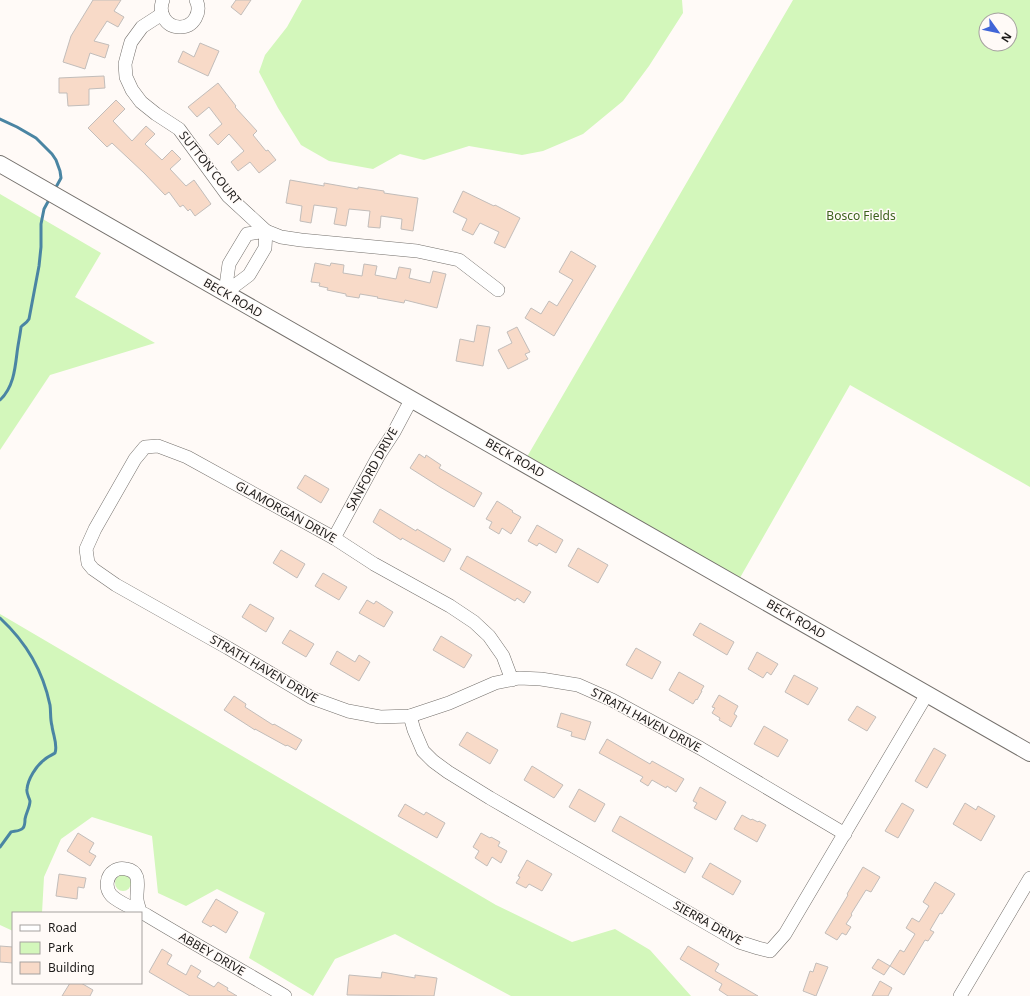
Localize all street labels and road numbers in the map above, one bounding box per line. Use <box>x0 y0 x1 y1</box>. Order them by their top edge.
street label: SUTTON COURT <box>175 127 245 208</box>
street label: BECK ROAD <box>201 274 266 321</box>
street label: SANFORD DRIVE <box>342 424 401 513</box>
street label: BECK ROAD <box>483 434 548 481</box>
street label: GLAMORGAN DRIVE <box>233 477 340 546</box>
street label: BECK ROAD <box>764 595 829 642</box>
street label: STRATH HAVEN DRIVE <box>207 631 322 707</box>
street label: STRATH HAVEN DRIVE <box>588 683 704 756</box>
street label: SIERRA DRIVE <box>670 896 746 949</box>
street label: ABBEY DRIVE <box>176 928 249 979</box>

